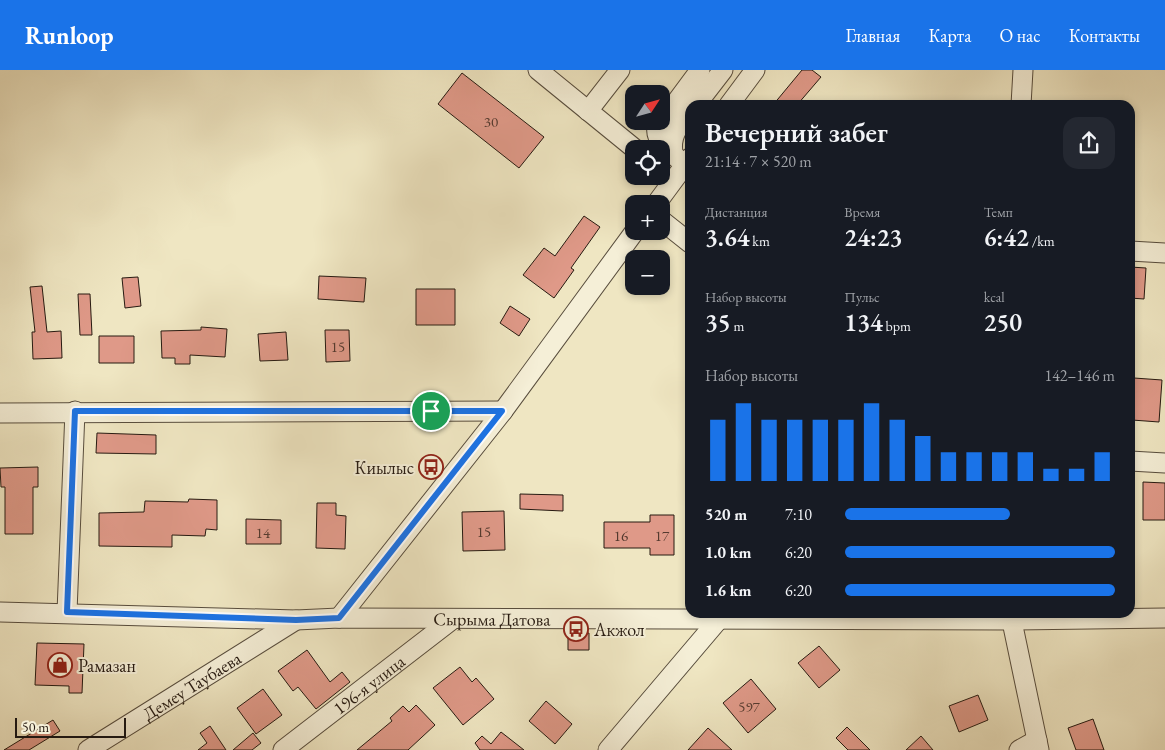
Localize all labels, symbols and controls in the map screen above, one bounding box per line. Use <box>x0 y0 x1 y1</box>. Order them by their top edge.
text: Runloop <box>25 20 113 51</box>
text: Главная <box>846 24 900 47</box>
text: Карта <box>928 24 971 47</box>
text: О нас <box>999 24 1041 47</box>
text: Контакты <box>1069 24 1140 47</box>
north arrow <box>625 85 670 130</box>
map controls <box>625 85 670 295</box>
house number: 30 <box>484 112 498 131</box>
text: Вечерний забег <box>705 114 888 150</box>
button: share <box>1063 117 1115 169</box>
button: locate <box>625 140 670 185</box>
text: 21:14 · 7 × 520 m <box>705 151 812 172</box>
button: + <box>625 195 670 240</box>
text: Дистанция <box>705 203 767 221</box>
text: Время <box>844 203 880 221</box>
text: Темп <box>984 203 1013 221</box>
text: 3.64 <box>705 221 750 253</box>
text: 24:23 <box>844 221 902 253</box>
text: 6:42 <box>984 221 1029 253</box>
text: km <box>750 232 770 250</box>
text: /km <box>1029 232 1055 250</box>
button: − <box>625 250 670 295</box>
text: Набор высоты <box>705 288 786 306</box>
text: Пульс <box>844 288 880 306</box>
text: kcal <box>984 288 1005 306</box>
text: 35 <box>705 306 731 338</box>
text: 134 <box>844 306 883 338</box>
text: 250 <box>984 306 1022 338</box>
text: m <box>731 317 744 335</box>
text: bpm <box>883 317 911 335</box>
house number: 15 <box>331 337 345 356</box>
text: Набор высоты <box>705 365 798 386</box>
text: 142–146 m <box>1044 365 1115 386</box>
pin <box>410 390 452 432</box>
icon: arrive <box>417 397 445 425</box>
bus stop icon: Киылыс <box>418 454 444 480</box>
place label: Киылыс <box>355 456 414 479</box>
text: 520 m <box>705 504 747 525</box>
text: 7:10 <box>785 504 812 525</box>
house number: 15 <box>477 522 491 541</box>
house number: 14 <box>256 523 271 542</box>
house number: 16 <box>614 526 628 545</box>
house number: 17 <box>655 526 670 545</box>
text: 1.0 km <box>705 542 751 563</box>
text: 6:20 <box>785 542 812 563</box>
text: 1.6 km <box>705 580 751 601</box>
text: 6:20 <box>785 580 812 601</box>
street label: Сырыма Датова <box>433 607 551 630</box>
bus stop icon: Акжол <box>563 616 589 642</box>
place label: Акжол <box>593 618 645 641</box>
street label: Демеу Таубаева <box>138 646 246 725</box>
street label: 196-я улица <box>328 649 410 719</box>
shop icon: Рамазан <box>47 652 73 678</box>
place label: Рамазан <box>78 654 136 677</box>
house number: 597 <box>738 697 761 716</box>
scale bar <box>15 715 126 738</box>
text: 50 m <box>22 718 49 736</box>

